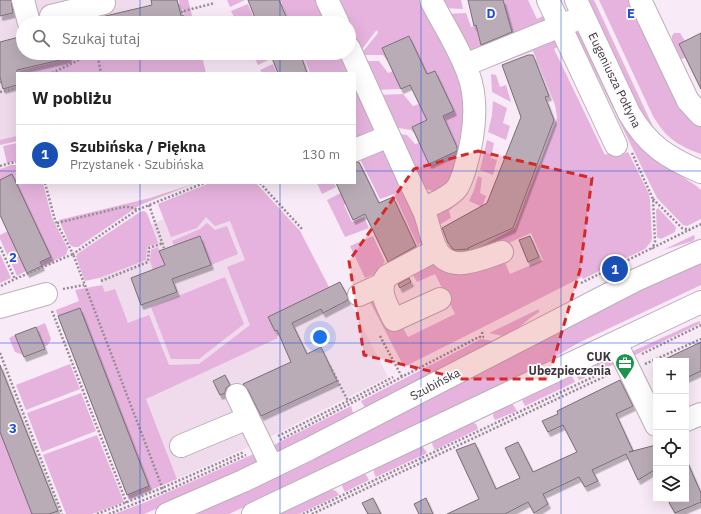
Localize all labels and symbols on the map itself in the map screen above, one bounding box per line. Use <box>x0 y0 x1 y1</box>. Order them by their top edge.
text: D <box>486 5 496 22</box>
text: E <box>627 5 635 22</box>
street label: Eugeniusza Połtyna <box>585 30 645 131</box>
text: 2 <box>9 249 17 266</box>
pin: 1 <box>602 254 628 284</box>
your location <box>310 327 330 347</box>
place label: CUK Ubezpieczenia <box>529 349 612 378</box>
office icon: CUK Ubezpieczenia <box>614 352 636 380</box>
street label: Szubińska <box>407 364 463 403</box>
text: 3 <box>9 420 17 437</box>

